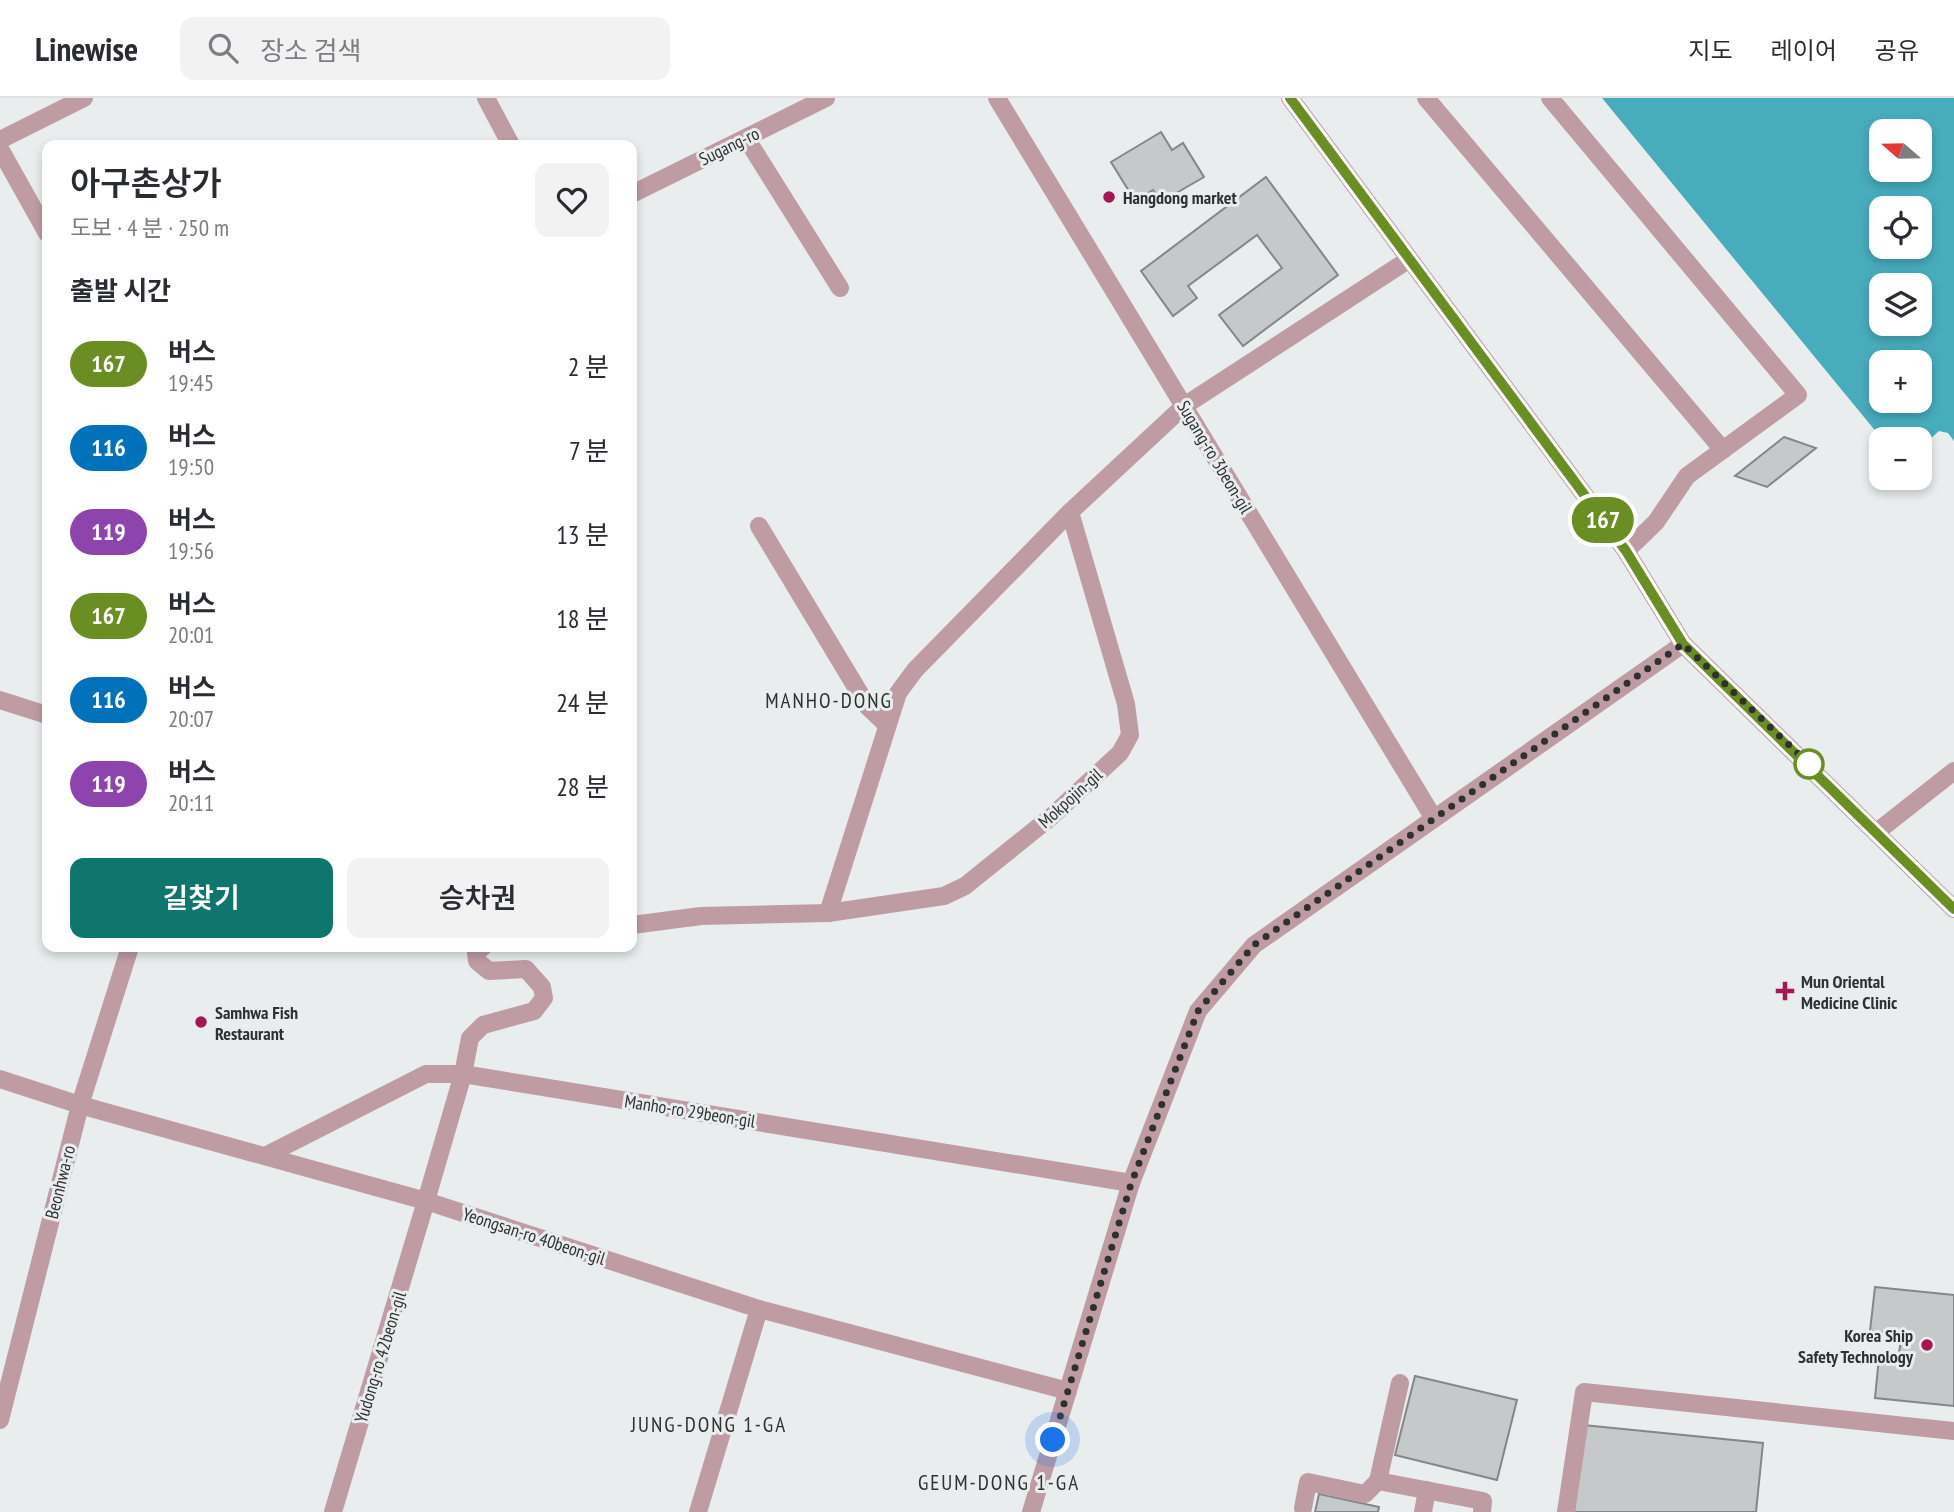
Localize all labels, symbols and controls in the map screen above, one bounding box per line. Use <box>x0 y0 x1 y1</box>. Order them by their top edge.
search box <box>180 17 670 80</box>
text: Linewise <box>35 27 138 70</box>
icon: search <box>204 29 242 67</box>
text: 장소 검색 <box>260 34 361 67</box>
text: 지도 <box>1688 35 1733 66</box>
text: 레이어 <box>1771 35 1837 66</box>
text: 공유 <box>1875 35 1919 66</box>
north arrow <box>1869 119 1932 182</box>
map controls <box>1869 119 1932 490</box>
street label: Sugang-ro <box>695 122 763 170</box>
text: 아구촌상가 <box>70 161 222 204</box>
button: heart <box>535 163 609 237</box>
place label: Hangdong market <box>1123 186 1237 209</box>
marker: Hangdong market <box>1101 189 1117 205</box>
button: locate <box>1869 196 1932 259</box>
text: 도보 · 4 분 · 250 m <box>70 213 229 242</box>
button: layers <box>1869 273 1932 336</box>
text: 출발 시간 <box>70 274 171 307</box>
text: 버스 <box>168 335 216 368</box>
text: 167 <box>91 348 126 379</box>
text: 2 분 <box>568 350 609 383</box>
button: + <box>1869 350 1932 413</box>
text: 19:45 <box>168 368 214 397</box>
street label: Sugang-ro 3beon-gil <box>1172 396 1258 518</box>
text: 버스 <box>168 419 216 452</box>
button: − <box>1869 427 1932 490</box>
text: 116 <box>91 432 126 463</box>
text: 7 분 <box>569 434 609 467</box>
text: 19:50 <box>168 452 214 481</box>
line badge: 167 <box>1563 497 1643 543</box>
text: 버스 <box>168 503 216 536</box>
text: 167 <box>1586 504 1620 535</box>
text: 119 <box>91 516 126 547</box>
text: 13 분 <box>556 518 609 551</box>
text: 19:56 <box>168 536 214 565</box>
text: 버스 <box>168 587 216 620</box>
text: 167 <box>91 600 126 631</box>
text: 18 분 <box>556 602 609 635</box>
text: 20:01 <box>168 620 214 649</box>
text: 버스 <box>168 671 216 704</box>
text: 116 <box>91 684 126 715</box>
text: 24 분 <box>556 686 609 719</box>
district label: MANHO-DONG <box>765 687 893 714</box>
text: 20:07 <box>168 704 214 733</box>
unlabelled marker <box>1794 749 1824 779</box>
text: 버스 <box>168 755 216 788</box>
street label: Mokpojin-gil <box>1033 763 1108 833</box>
text: 119 <box>91 768 126 799</box>
text: 28 분 <box>556 770 609 803</box>
text: 20:11 <box>168 788 214 817</box>
button: 길찾기 <box>70 858 333 938</box>
button: 승차권 <box>347 858 609 938</box>
place label: Mun Oriental Medicine Clinic <box>1801 970 1898 1014</box>
marker: Mun Oriental Medicine Clinic <box>1775 981 1795 1001</box>
place label: Samhwa Fish Restaurant <box>215 1001 298 1045</box>
marker: Samhwa Fish Restaurant <box>193 1014 209 1030</box>
street label: Manho-ro 29beon-gil <box>623 1089 758 1133</box>
street label: Beonhwa-ro <box>40 1143 80 1221</box>
street label: Yeongsan-ro 40beon-gil <box>460 1202 609 1270</box>
street label: Yudong-ro 42beon-gil <box>349 1288 411 1425</box>
place label: Korea Ship Safety Technology <box>1798 1324 1914 1368</box>
marker: Korea Ship Safety Technology <box>1919 1337 1935 1353</box>
district label: JUNG-DONG 1-GA <box>630 1411 787 1438</box>
your location <box>1035 1422 1070 1457</box>
district label: GEUM-DONG 1-GA <box>918 1469 1080 1496</box>

